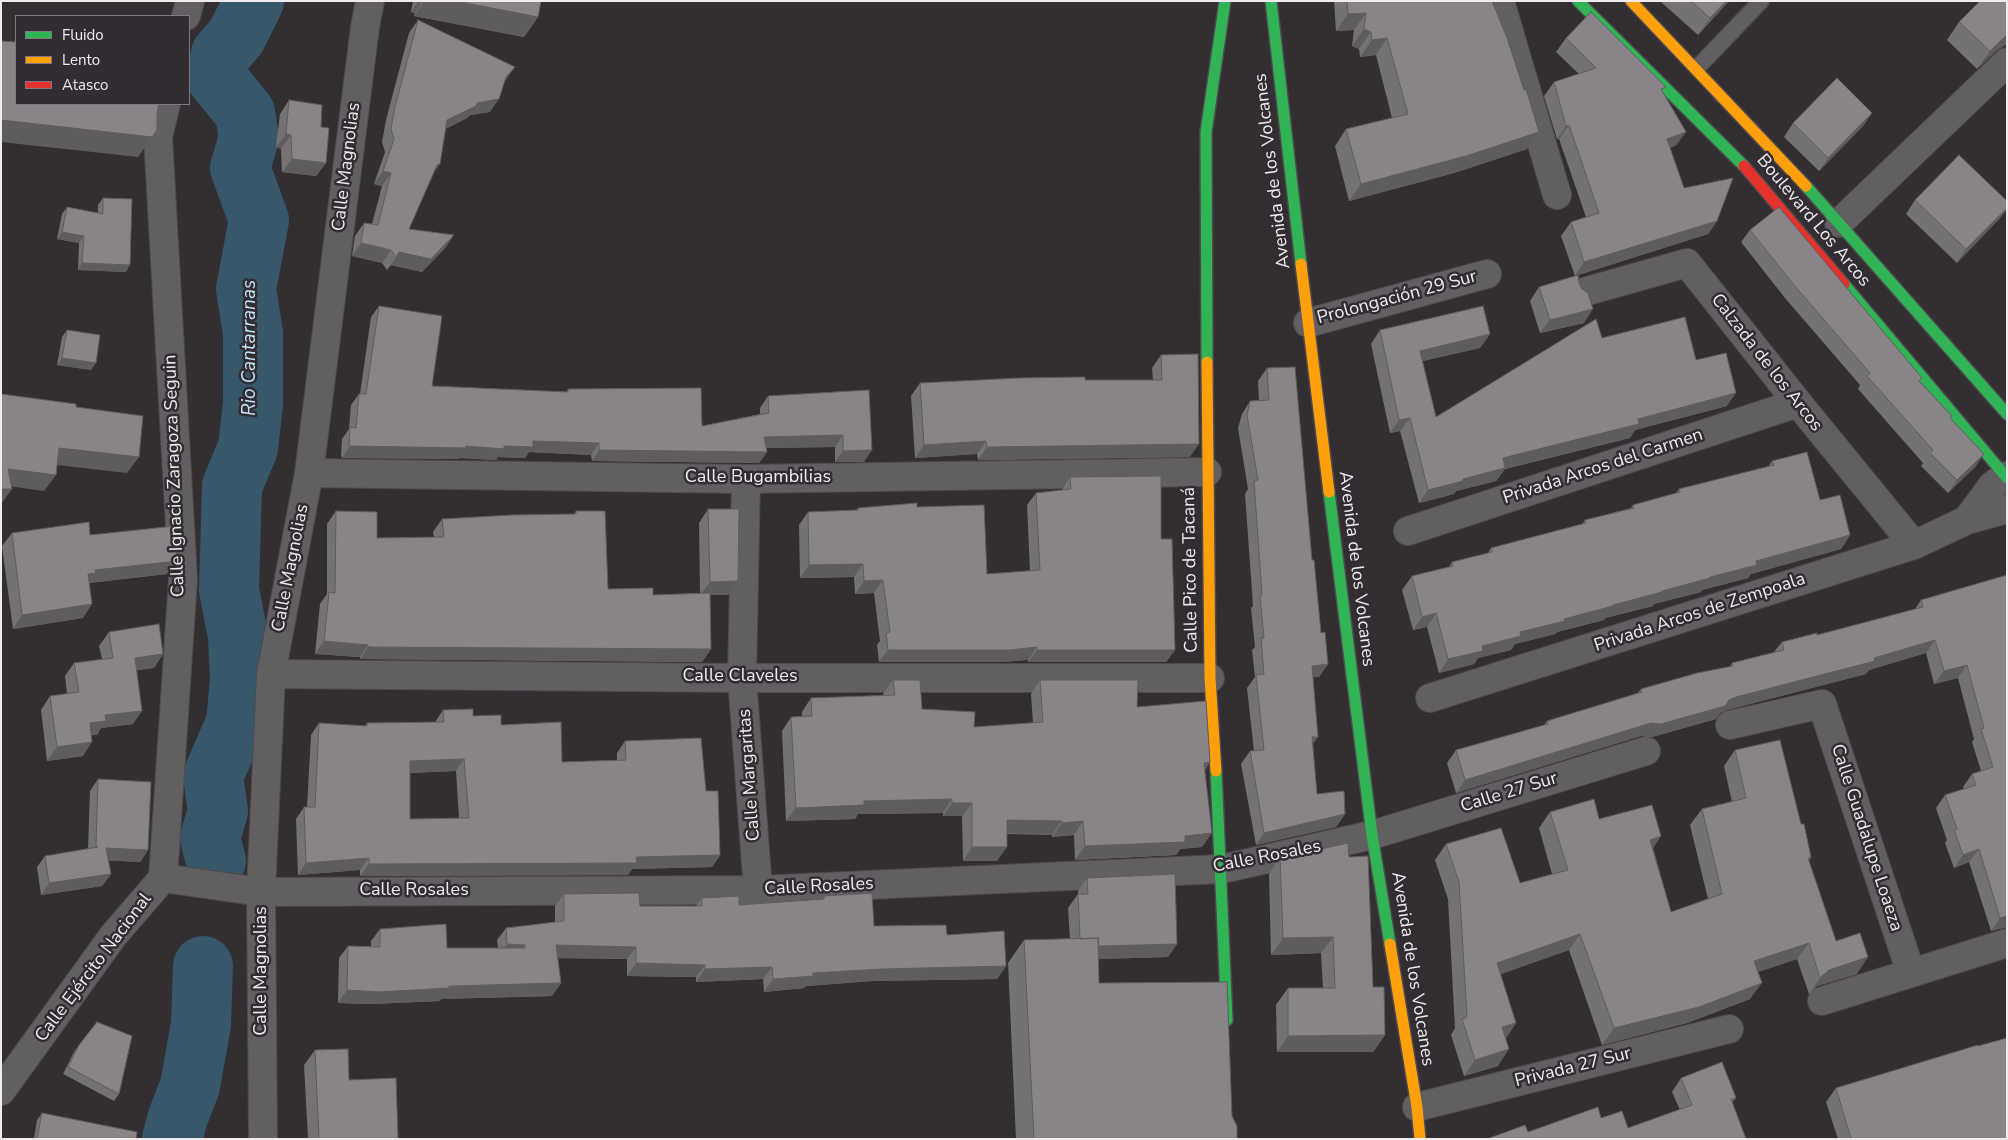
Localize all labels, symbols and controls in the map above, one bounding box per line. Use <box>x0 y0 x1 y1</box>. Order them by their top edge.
legend <box>15 15 190 105</box>
text: Fluido <box>62 25 104 45</box>
text: Lento <box>62 50 100 70</box>
street label: Avenida de los Volcanes <box>1250 72 1296 270</box>
text: Atasco <box>62 75 108 95</box>
street label: Calle Magnolias <box>328 101 366 233</box>
street label: Boulevard Los Arcos <box>1751 150 1875 292</box>
street label: Prolongación 29 Sur <box>1315 266 1479 330</box>
water label: Rio Cantarranas <box>239 280 261 416</box>
street label: Calzada de los Arcos <box>1706 290 1826 436</box>
street label: Calle Ignacio Zaragoza Seguin <box>160 354 190 598</box>
street label: Privada Arcos del Carmen <box>1500 424 1706 510</box>
street label: Calle Bugambilias <box>685 467 831 489</box>
street label: Avenida de los Volcanes <box>1333 470 1379 668</box>
street label: Calle Pico de Tacaná <box>1179 487 1203 653</box>
street label: Calle Magnolias <box>268 502 314 634</box>
street label: Privada Arcos de Zempoala <box>1592 569 1808 657</box>
street label: Calle Claveles <box>682 666 798 688</box>
street label: Calle Margaritas <box>735 708 765 842</box>
street label: Calle Guadalupe Loaeza <box>1826 742 1906 934</box>
street label: Calle 27 Sur <box>1458 768 1560 818</box>
street label: Calle Rosales <box>1211 836 1323 878</box>
street label: Avenida de los Volcanes <box>1386 870 1438 1068</box>
street label: Calle Rosales <box>764 873 874 901</box>
street label: Calle Rosales <box>359 880 469 902</box>
street label: Calle Ejército Nacional <box>31 889 157 1047</box>
street label: Calle Magnolias <box>251 906 273 1036</box>
street label: Privada 27 Sur <box>1513 1043 1633 1093</box>

